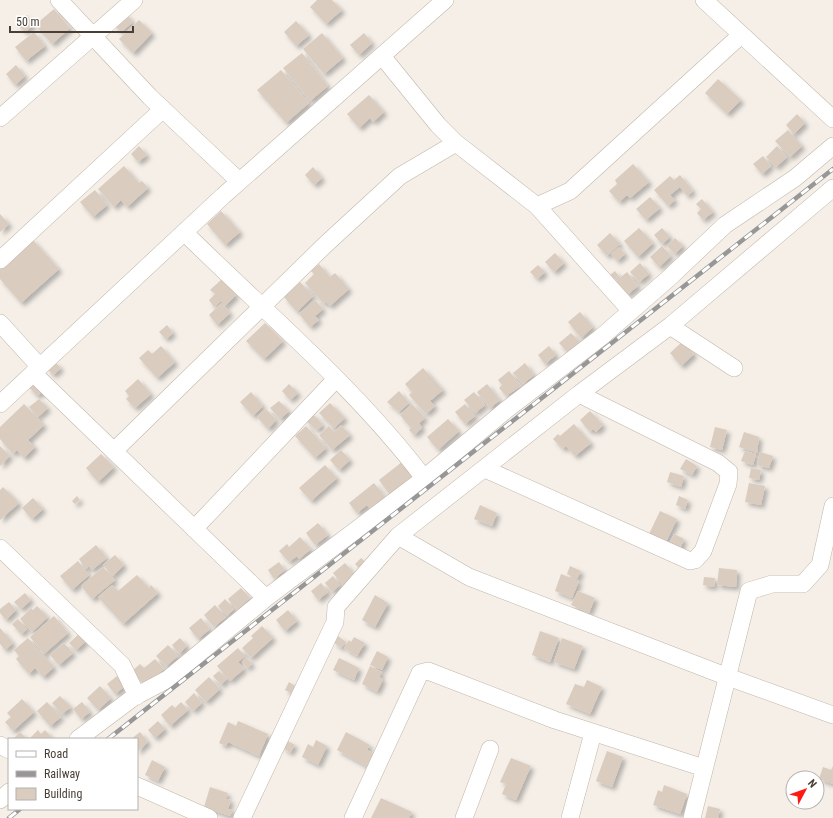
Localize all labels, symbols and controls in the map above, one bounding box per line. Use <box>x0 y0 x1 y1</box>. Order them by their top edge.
scale bar <box>10 8 133 34</box>
text: 50 m <box>16 15 40 29</box>
legend <box>8 738 138 810</box>
text: Road <box>44 747 68 761</box>
text: Railway <box>44 767 80 781</box>
north arrow <box>785 770 825 810</box>
text: N <box>805 777 819 791</box>
text: Building <box>44 787 82 801</box>

